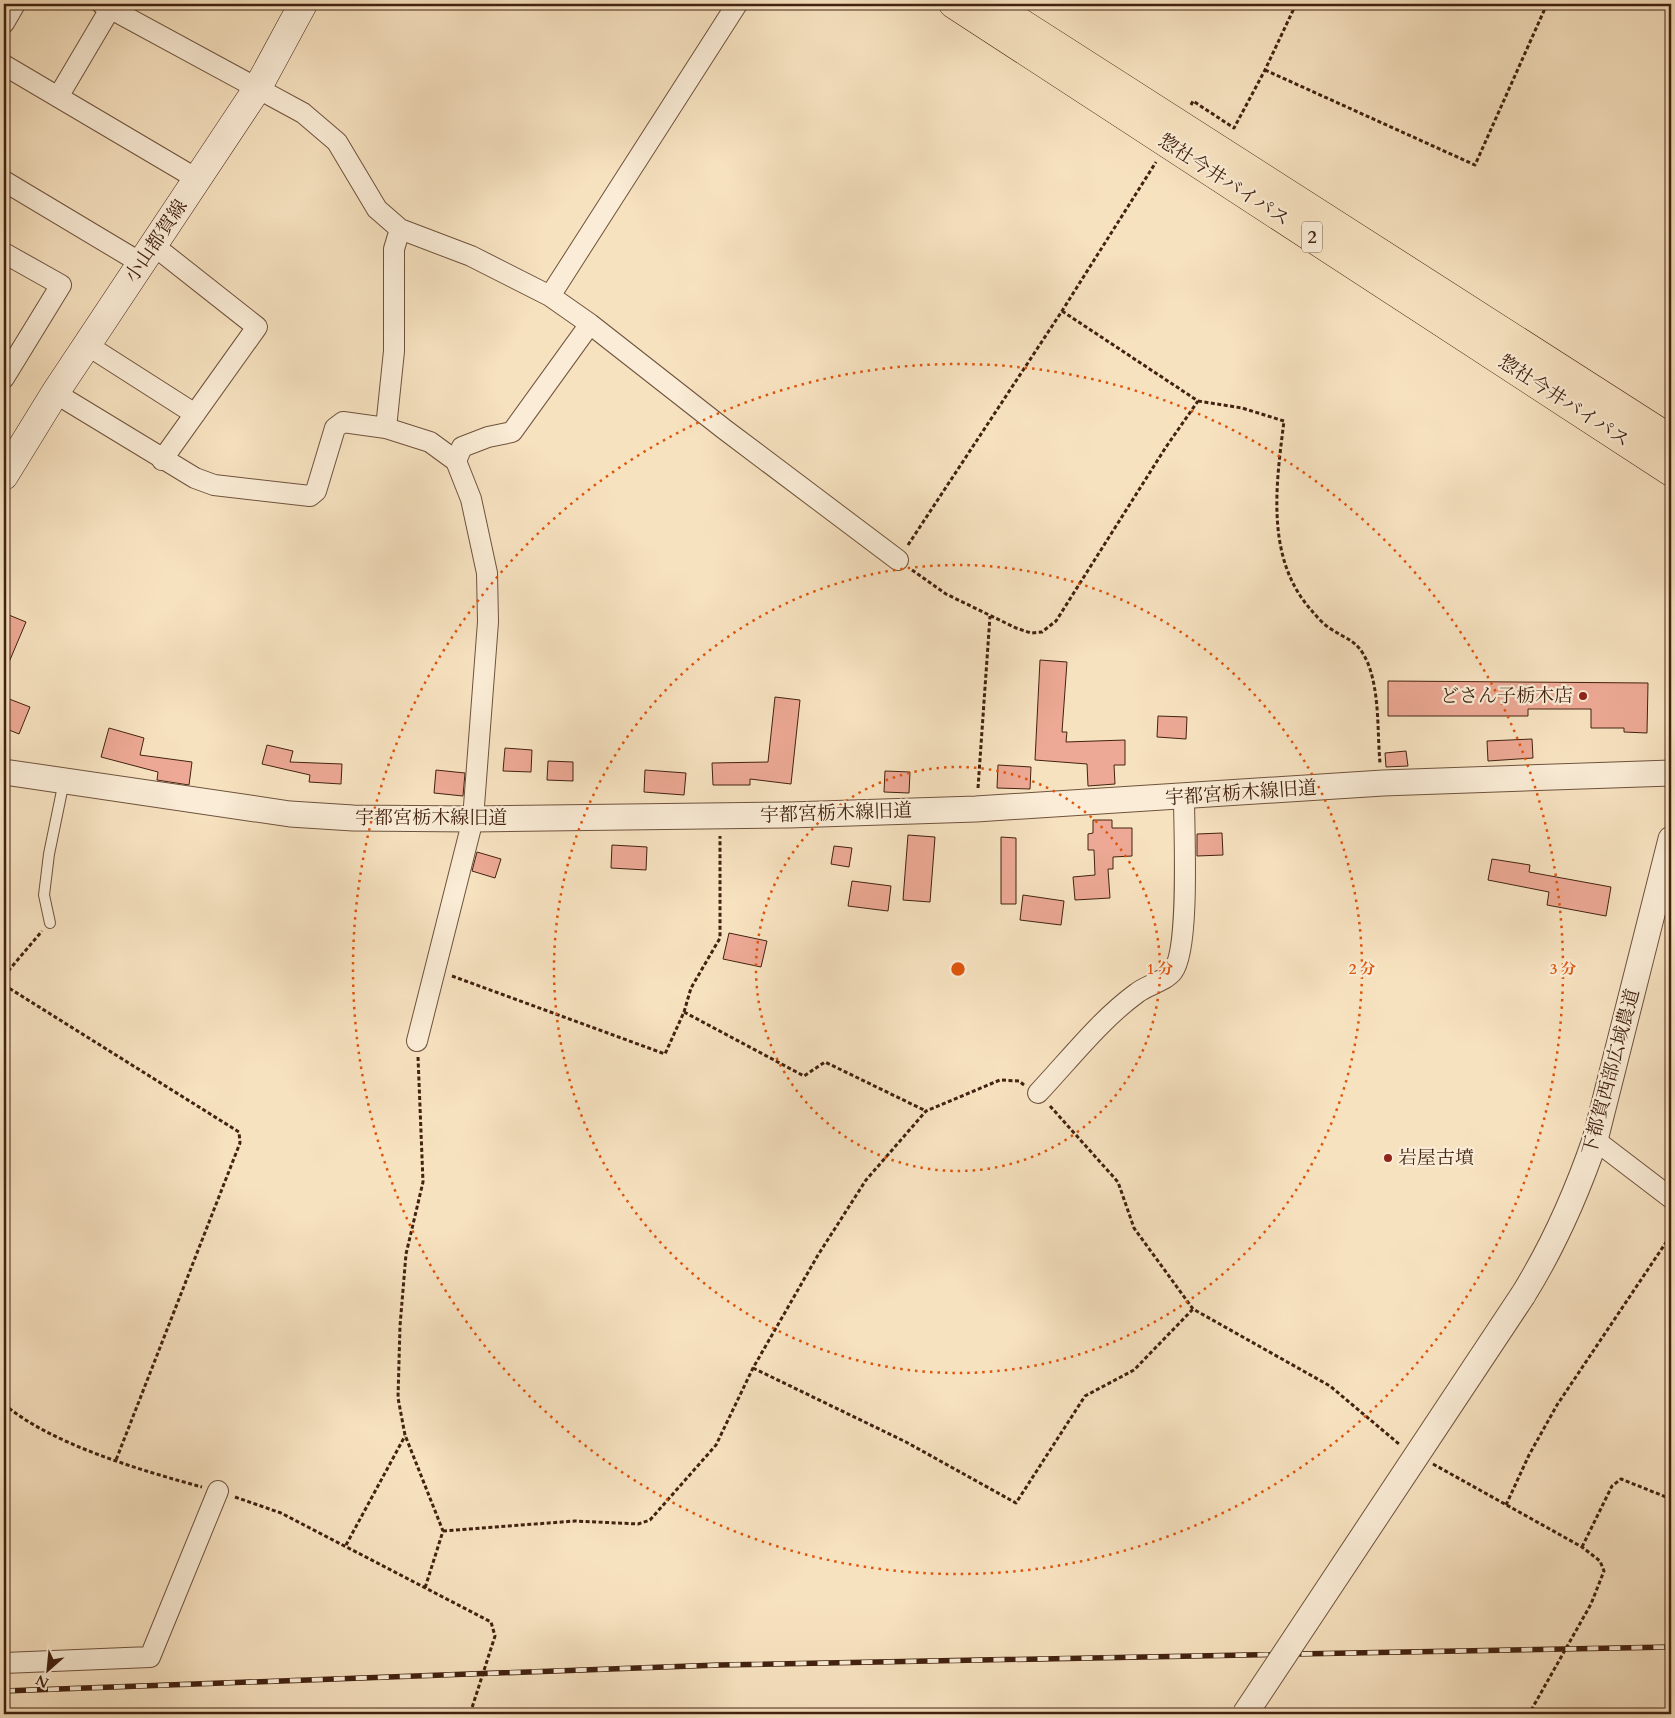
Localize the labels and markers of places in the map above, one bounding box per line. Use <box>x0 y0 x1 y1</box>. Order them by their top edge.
place label: どさん子栃木店 <box>1440 683 1573 709</box>
marker: どさん子栃木店 <box>1577 690 1589 702</box>
centre of rings <box>949 960 967 978</box>
place label: 岩屋古墳 <box>1398 1145 1474 1171</box>
marker: 岩屋古墳 <box>1382 1152 1394 1164</box>

